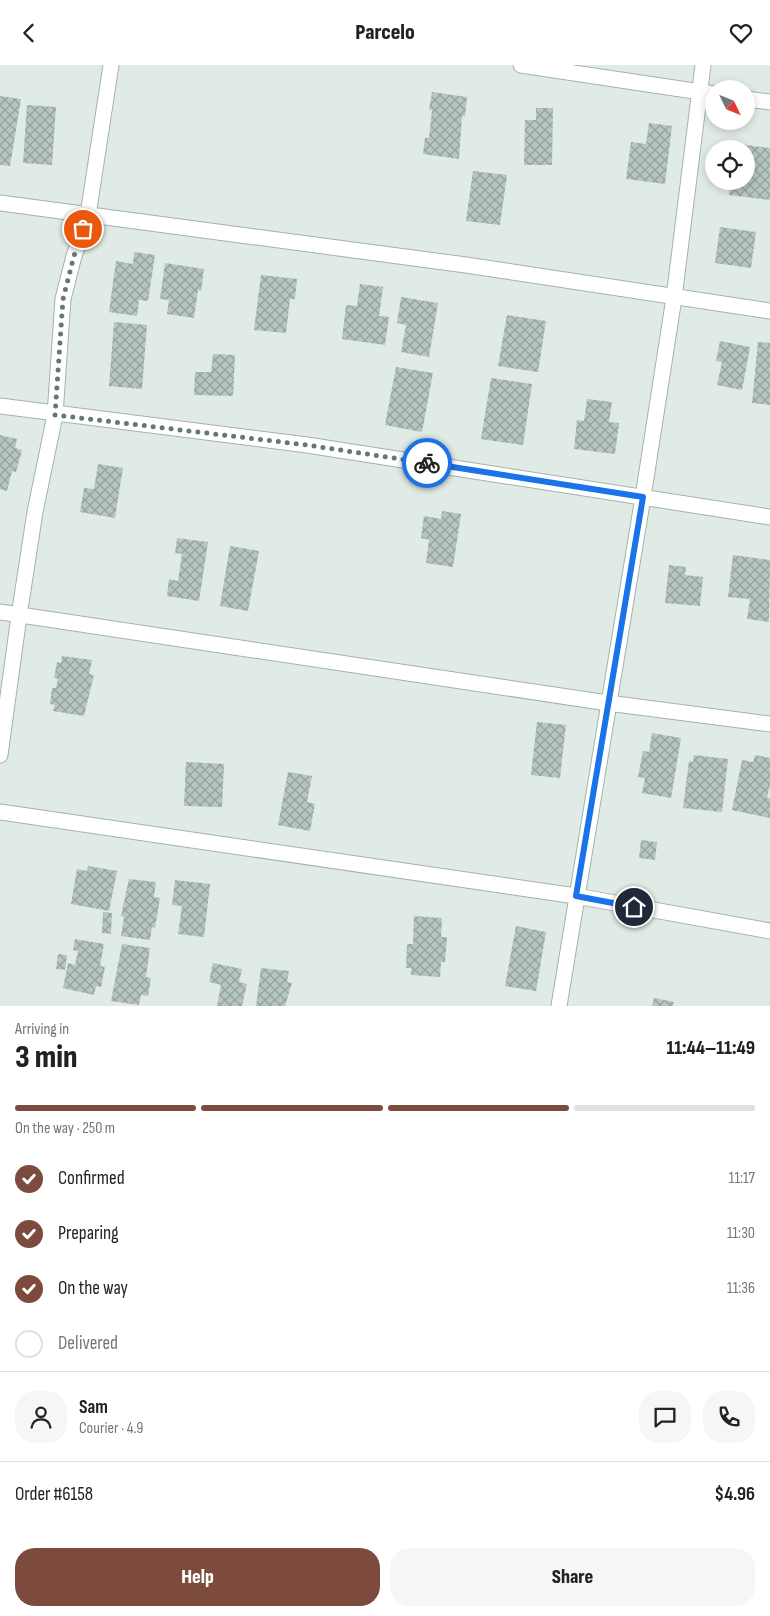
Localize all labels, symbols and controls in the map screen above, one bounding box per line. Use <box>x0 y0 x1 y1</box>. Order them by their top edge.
icon: back <box>15 19 43 47</box>
text: Parcelo <box>355 19 415 46</box>
icon: heart <box>727 19 755 47</box>
north arrow <box>705 80 755 130</box>
map controls <box>705 80 755 190</box>
button: locate <box>705 140 755 190</box>
pin <box>62 208 104 250</box>
icon: bag <box>69 215 97 243</box>
courier <box>402 438 452 488</box>
icon: bike <box>413 449 441 477</box>
pin <box>613 886 655 928</box>
icon: home <box>620 893 648 921</box>
text: Arriving in <box>15 1020 69 1039</box>
text: 11:44–11:49 <box>666 1037 755 1060</box>
text: 3 min <box>15 1038 77 1077</box>
text: On the way · 250 m <box>15 1119 115 1138</box>
icon: check <box>15 1165 43 1193</box>
text: Confirmed <box>58 1167 125 1190</box>
text: 11:17 <box>729 1169 755 1188</box>
icon: check <box>15 1220 43 1248</box>
text: Preparing <box>58 1222 119 1245</box>
text: 11:30 <box>727 1224 755 1243</box>
icon: check <box>15 1275 43 1303</box>
text: On the way <box>58 1277 128 1300</box>
text: 11:36 <box>727 1279 755 1298</box>
text: Delivered <box>58 1332 118 1355</box>
button: person <box>15 1391 67 1443</box>
button: chat <box>639 1391 691 1443</box>
button: phone <box>703 1391 755 1443</box>
text: Sam <box>79 1396 108 1419</box>
text: Courier · 4.9 <box>79 1419 143 1438</box>
text: Order #6158 <box>15 1483 93 1506</box>
text: $4.96 <box>714 1483 755 1506</box>
button: Help <box>15 1548 380 1606</box>
button: Share <box>390 1548 755 1606</box>

